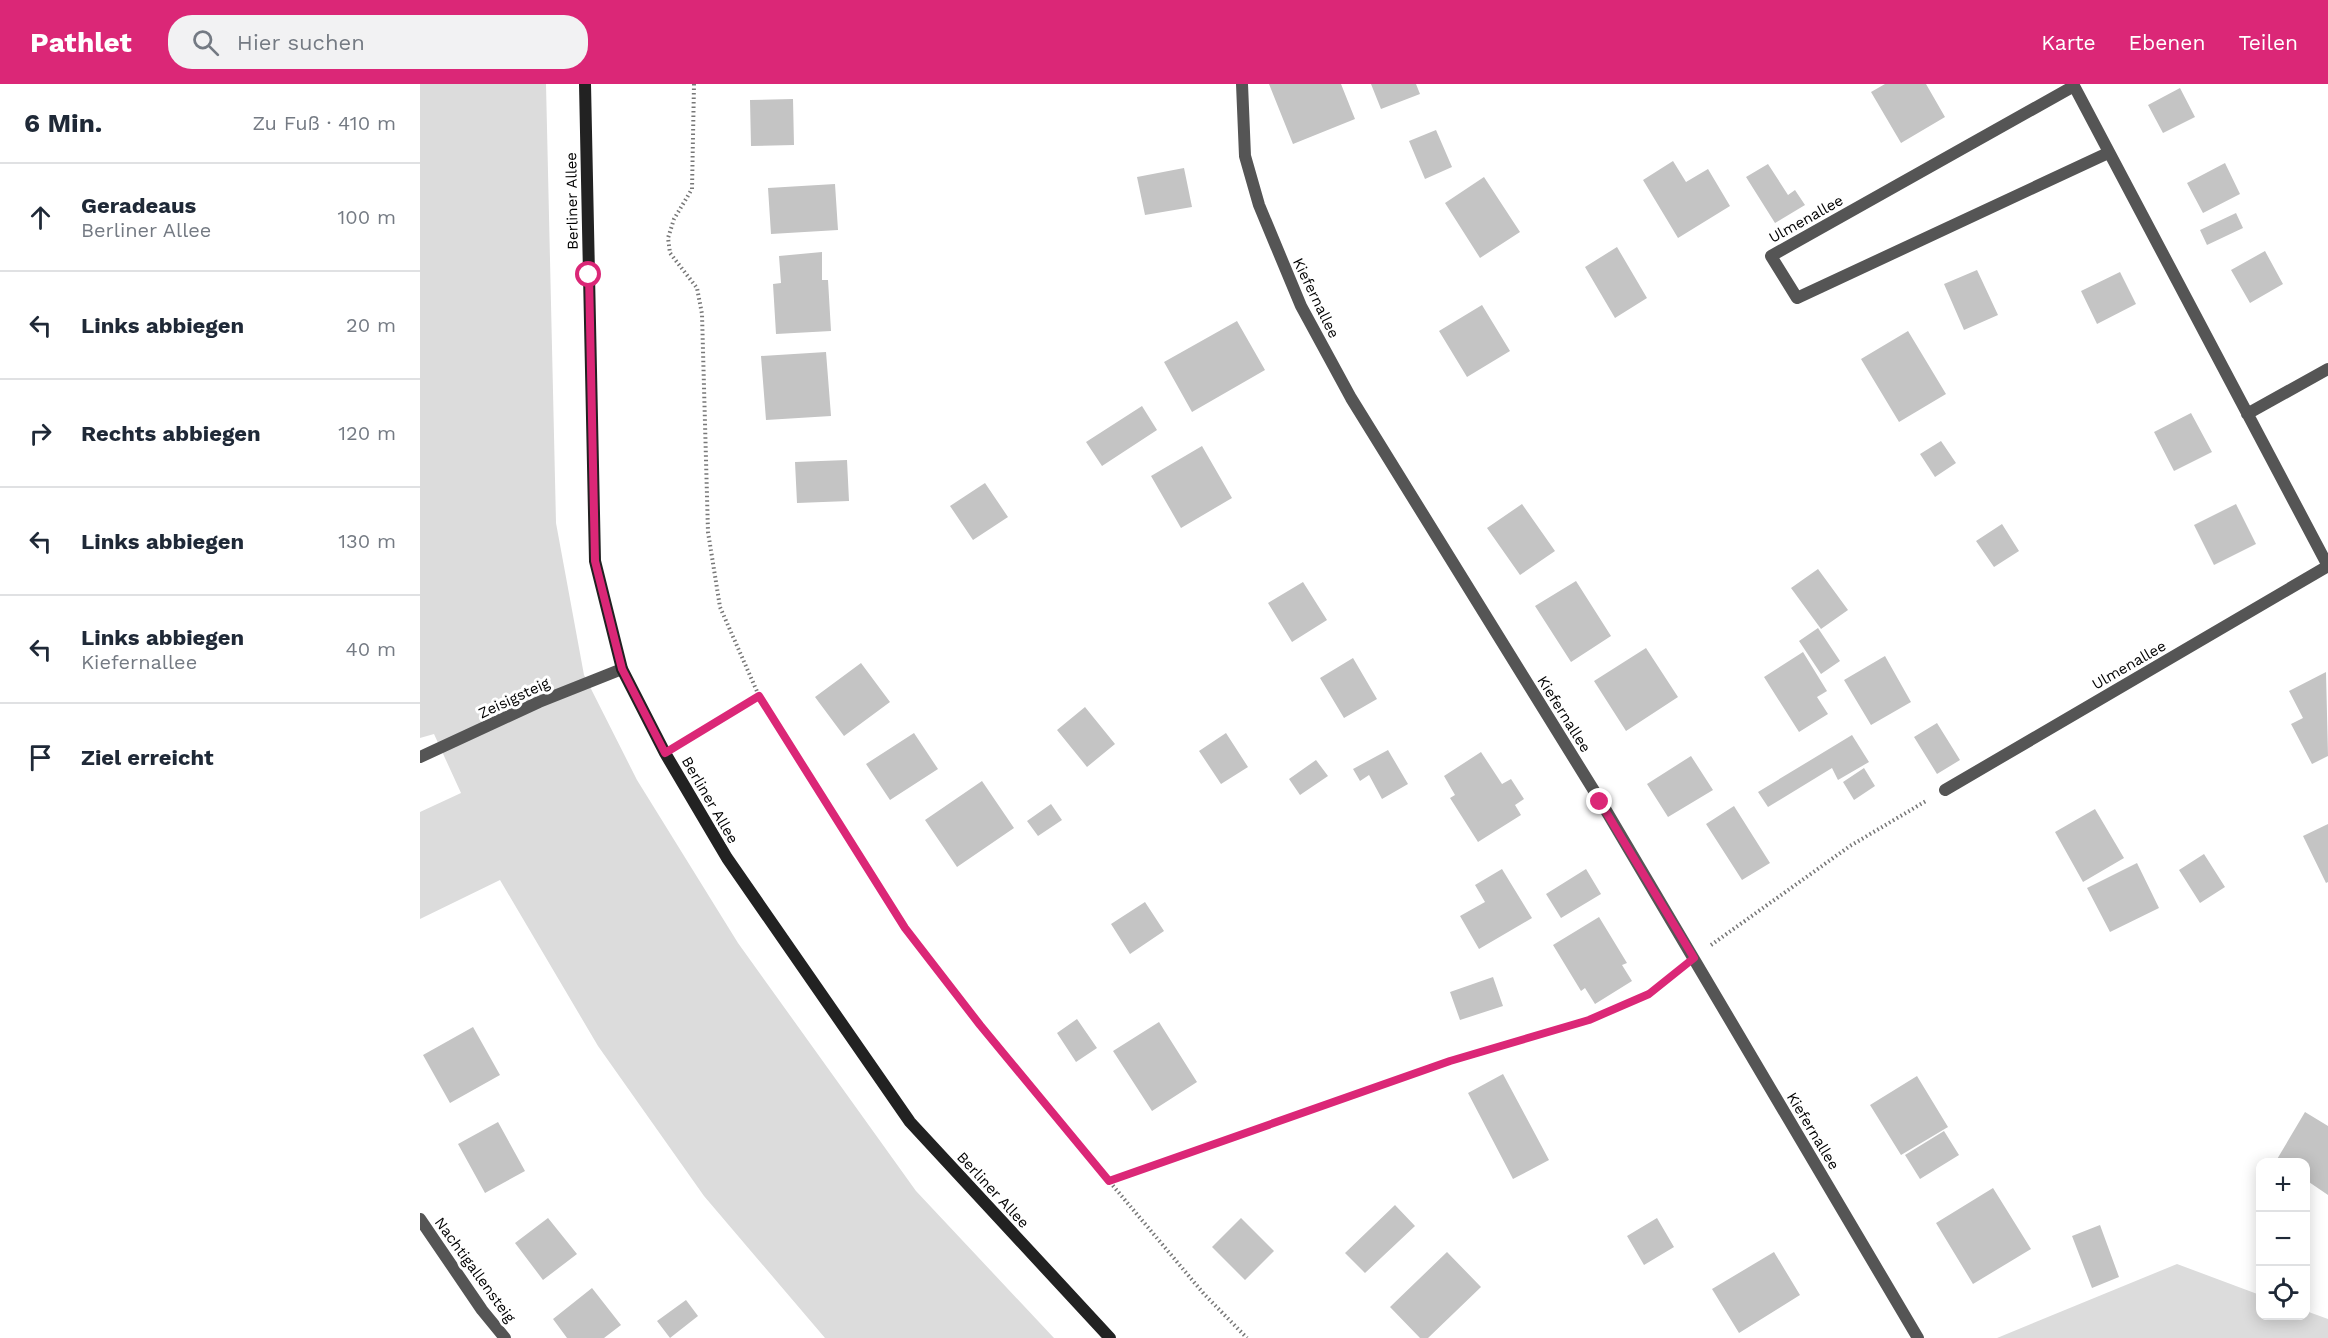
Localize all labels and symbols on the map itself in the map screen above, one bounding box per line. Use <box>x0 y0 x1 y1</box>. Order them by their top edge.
street label: Berliner Allee <box>562 152 582 250</box>
street label: Ulmenallee <box>1766 191 1846 247</box>
street label: Kiefernallee <box>1289 255 1343 341</box>
route start <box>575 261 601 287</box>
street label: Ulmenallee <box>2089 637 2169 693</box>
street label: Kiefernallee <box>1533 672 1595 756</box>
street label: Zeisigsteig <box>476 674 552 722</box>
street label: Berliner Allee <box>678 753 742 847</box>
route end <box>1586 788 1612 814</box>
street label: Kiefernallee <box>1783 1089 1843 1173</box>
street label: Berliner Allee <box>953 1148 1033 1232</box>
street label: Nachtigallensteig <box>431 1214 519 1326</box>

